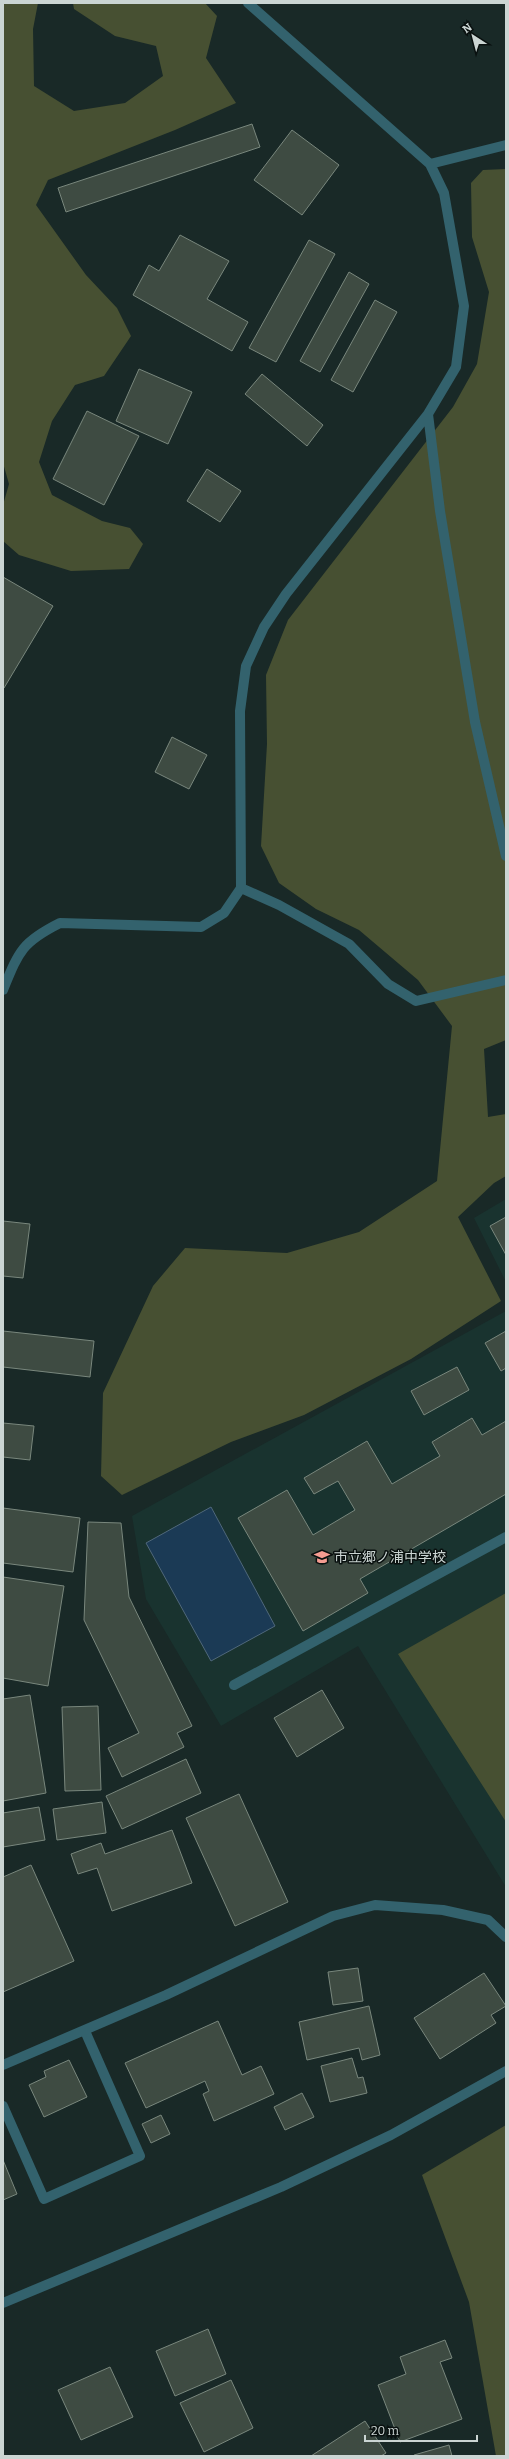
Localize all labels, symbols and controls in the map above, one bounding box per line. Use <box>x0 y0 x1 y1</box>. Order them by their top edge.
north arrow <box>453 16 493 56</box>
text: N <box>460 20 475 36</box>
school or university icon: 市立郷ノ浦中学校 <box>313 1548 331 1566</box>
place label: 市立郷ノ浦中学校 <box>334 1549 446 1566</box>
scale bar <box>365 2417 477 2443</box>
text: 20 m <box>371 2424 400 2438</box>

